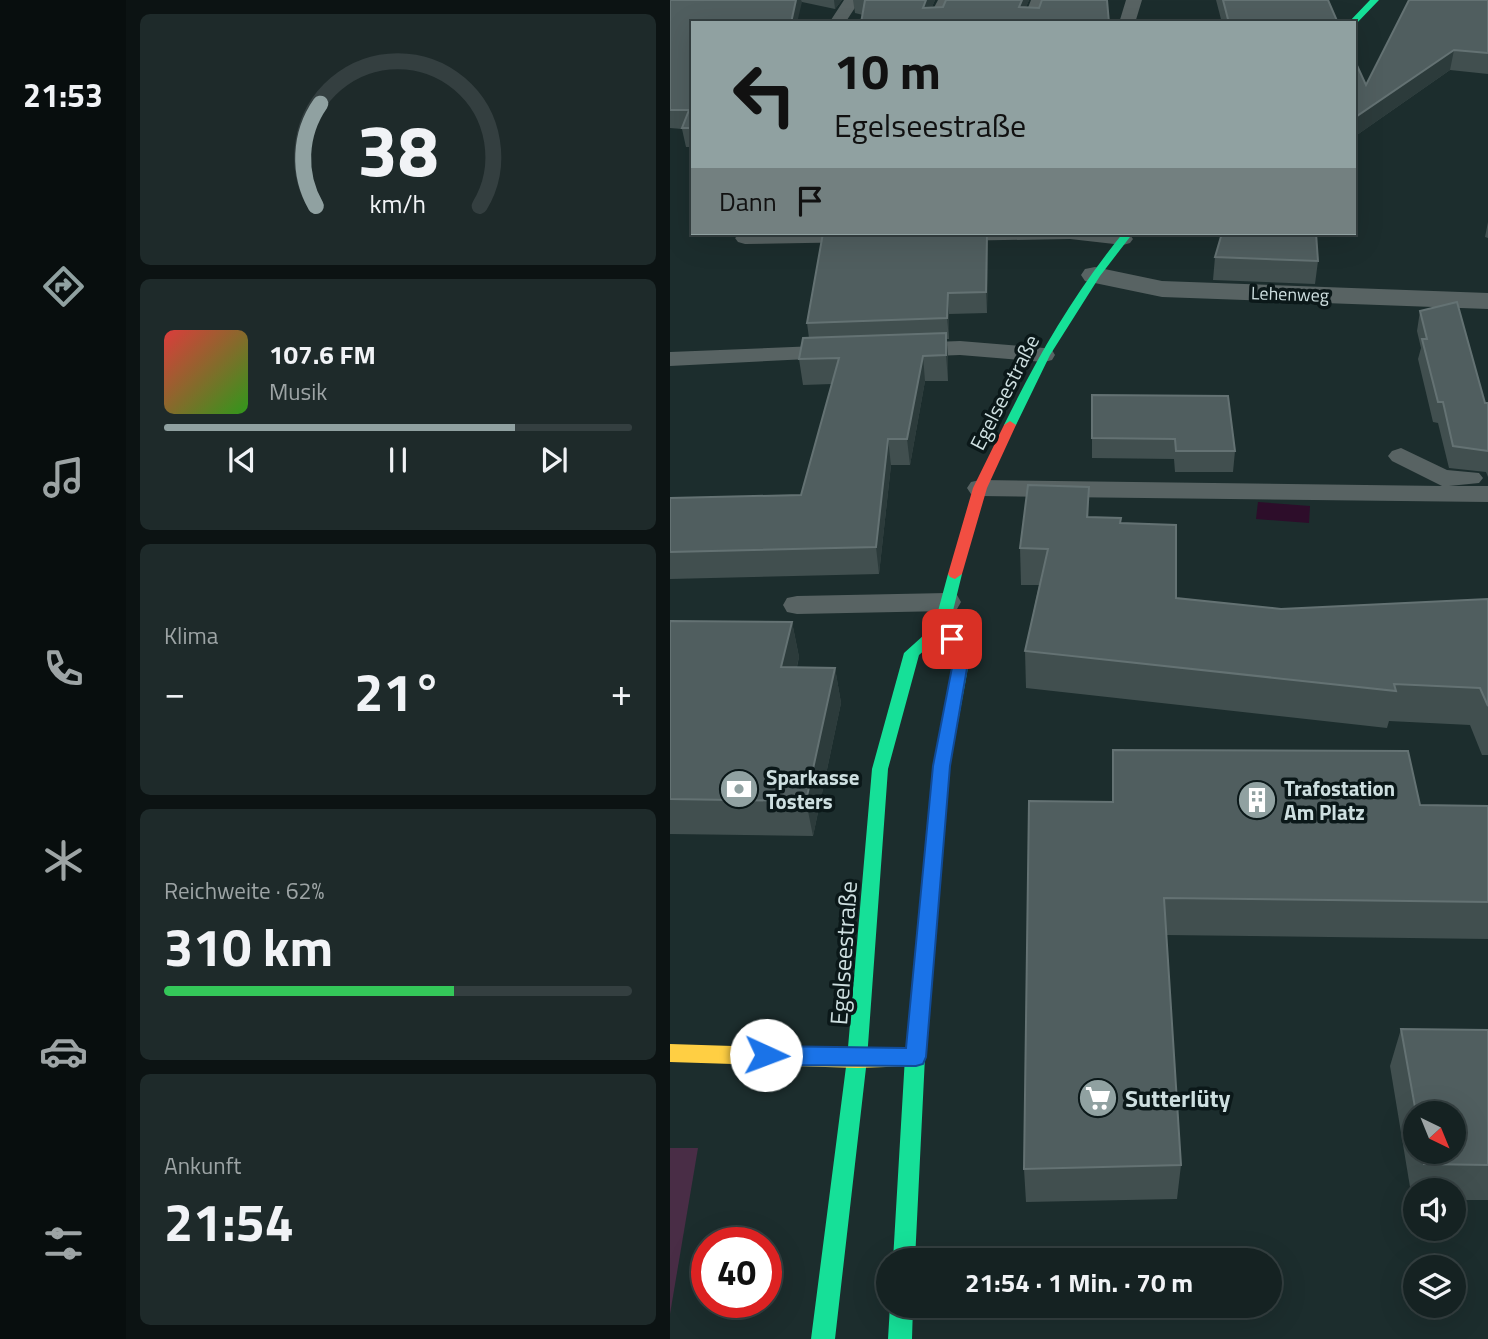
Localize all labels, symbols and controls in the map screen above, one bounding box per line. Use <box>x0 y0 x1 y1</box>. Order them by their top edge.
text: 10 m <box>834 33 941 108</box>
icon: left <box>719 49 810 140</box>
text: 21:53 <box>23 71 103 119</box>
text: 38 <box>357 94 439 204</box>
text: Egelseestraße <box>834 101 1026 149</box>
text: Dann <box>719 182 777 221</box>
icon: arrive <box>791 182 829 220</box>
text: km/h <box>370 184 426 222</box>
icon: directions <box>39 262 88 311</box>
street label: Lehenweg <box>1251 279 1329 309</box>
street label: Egelseestraße <box>961 329 1047 455</box>
text: 107.6 FM <box>269 335 376 374</box>
text: Musik <box>269 374 327 409</box>
icon: previous <box>223 441 261 479</box>
icon: pause <box>379 441 417 479</box>
icon: next <box>535 441 573 479</box>
icon: music <box>39 453 88 502</box>
pin <box>922 609 982 669</box>
text: Klima <box>164 618 218 653</box>
icon: arrive <box>933 620 971 658</box>
icon: phone <box>39 644 88 693</box>
text: 21° <box>354 652 442 731</box>
text: − <box>164 663 185 721</box>
text: + <box>611 663 632 721</box>
place label: Sparkasse Tosters <box>766 761 859 817</box>
bank icon: Sparkasse Tosters <box>718 768 760 810</box>
place label: Trafostation Am Platz <box>1284 772 1395 828</box>
building icon: Trafostation Am Platz <box>1236 779 1278 821</box>
icon: climate <box>39 836 88 885</box>
text: Reichweite · 62% <box>164 873 324 908</box>
street label: Egelseestraße <box>820 880 866 1026</box>
text: 310 km <box>164 907 333 986</box>
position arrow <box>729 1018 803 1092</box>
icon: car <box>39 1027 88 1076</box>
supermarket icon: Sutterlüty <box>1077 1077 1119 1119</box>
place label: Sutterlüty <box>1125 1080 1230 1116</box>
north arrow <box>1403 1101 1466 1164</box>
map controls <box>1403 1101 1466 1318</box>
text: Ankunft <box>164 1148 241 1183</box>
button: sound <box>1403 1178 1466 1241</box>
text: 21:54 <box>164 1182 294 1261</box>
icon: filters <box>39 1219 88 1268</box>
speed limit sign: 40 <box>691 1227 782 1318</box>
button: layers <box>1403 1255 1466 1318</box>
text: 21:54 · 1 Min. · 70 m <box>965 1263 1193 1302</box>

